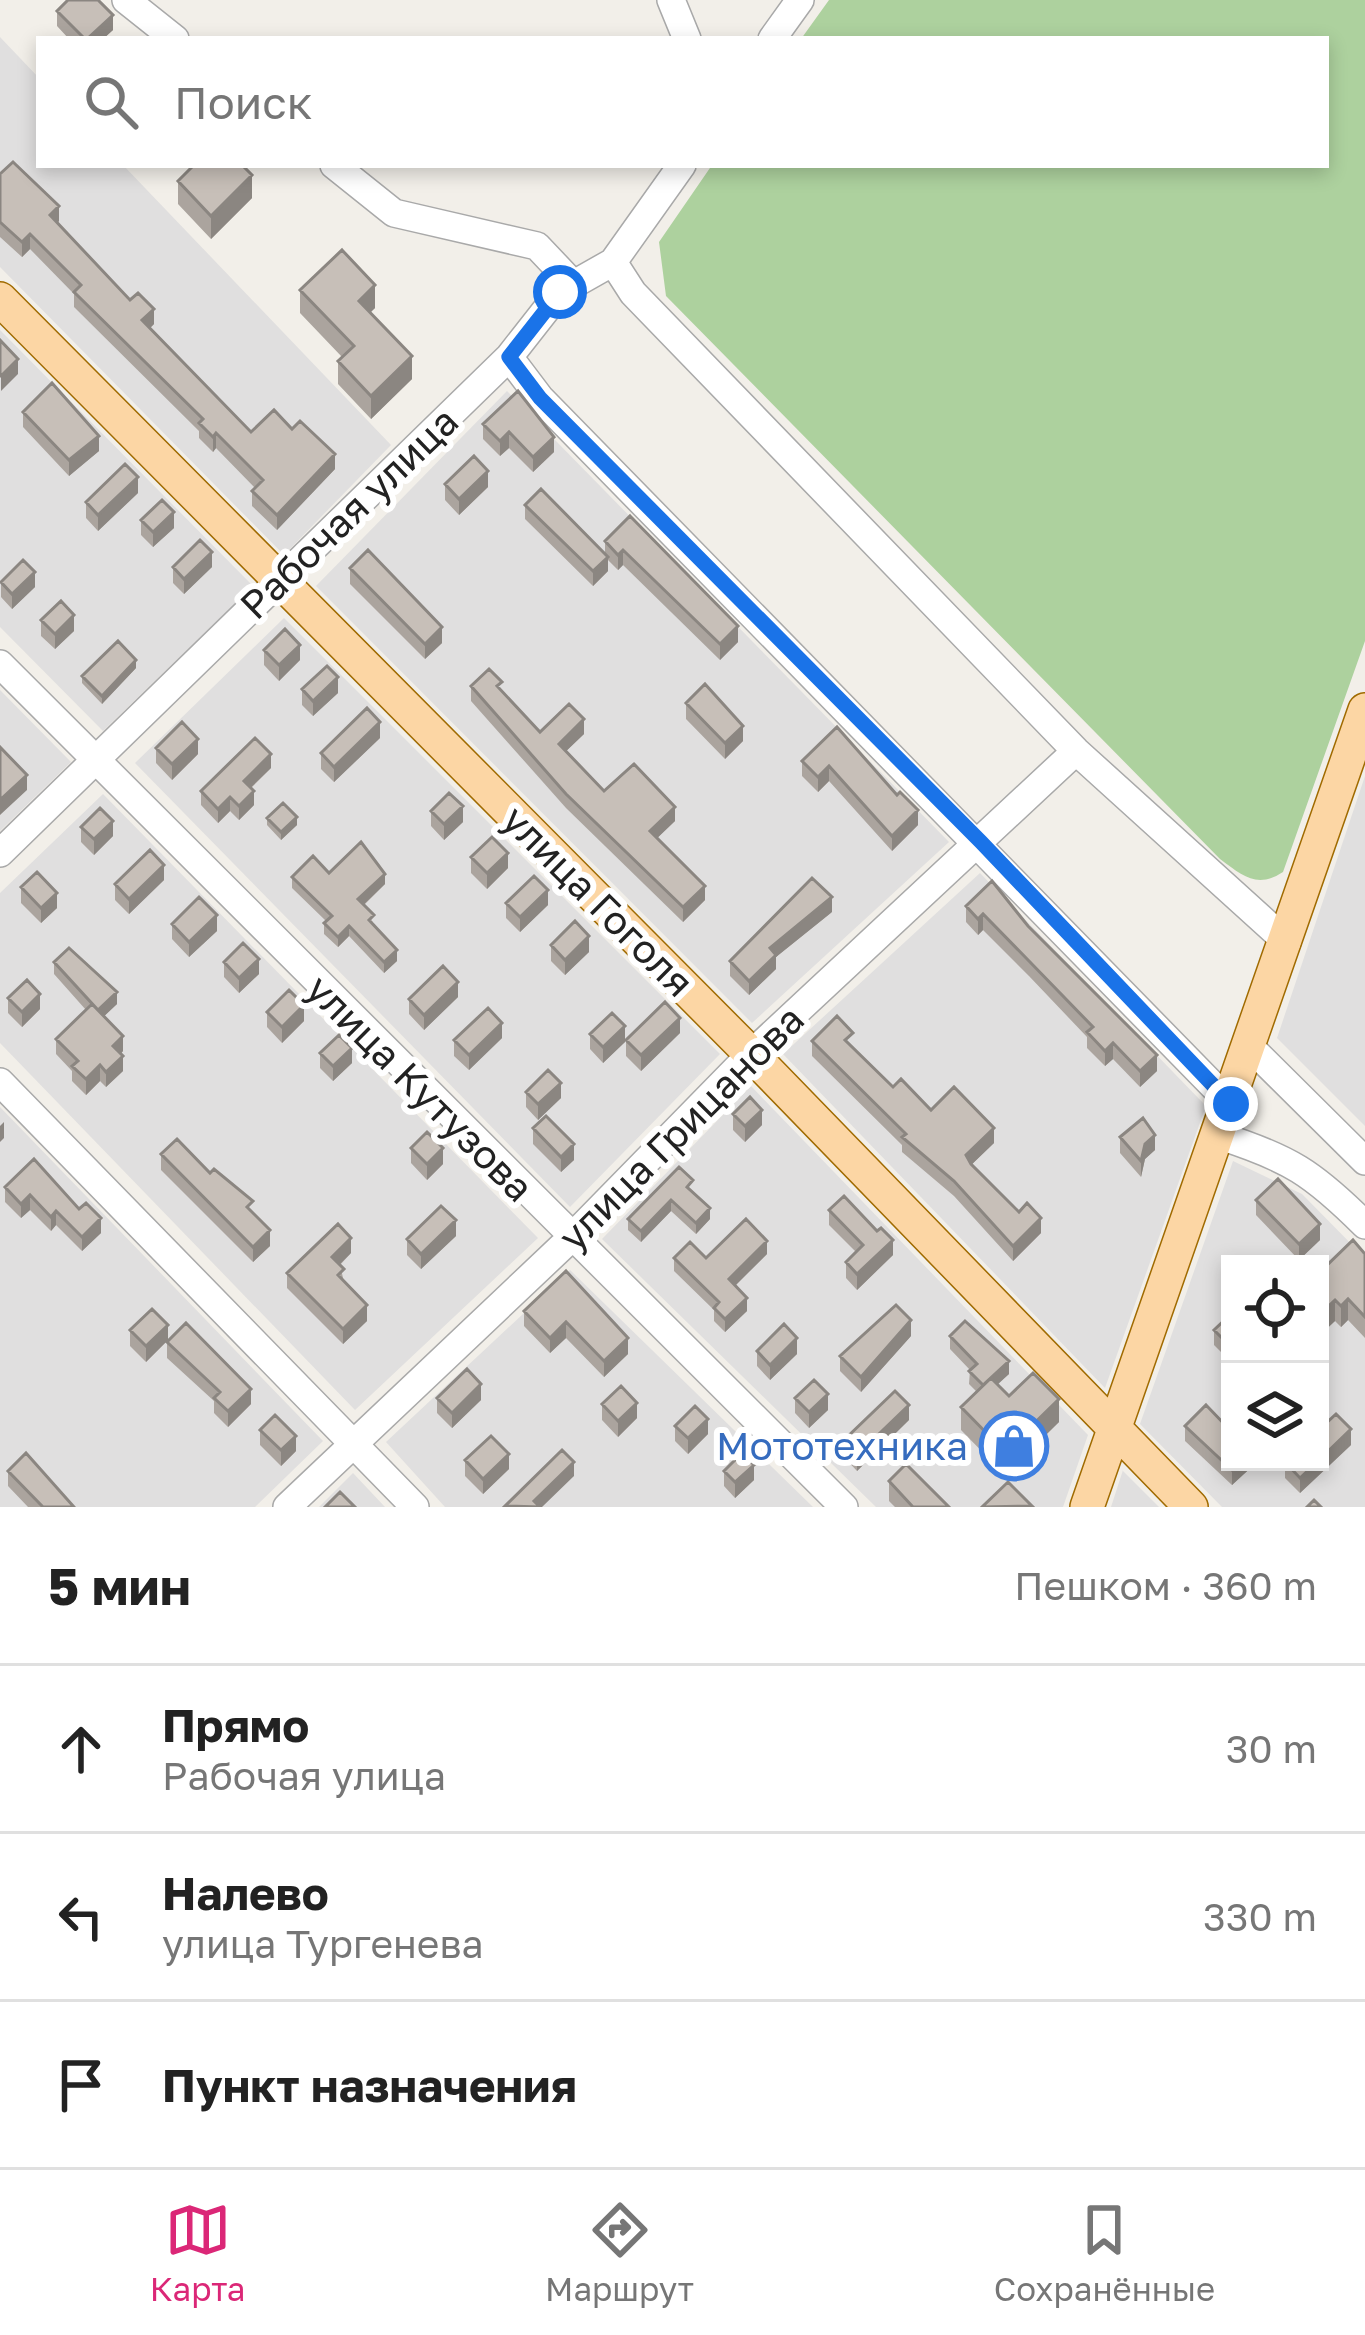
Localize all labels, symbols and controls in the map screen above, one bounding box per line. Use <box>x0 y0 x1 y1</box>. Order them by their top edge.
search box <box>36 36 1329 168</box>
icon: search <box>78 69 144 135</box>
text: Поиск <box>174 75 313 129</box>
route start <box>533 265 587 319</box>
street label: Рабочая улица <box>230 397 467 628</box>
street label: улица Гоголя <box>493 795 704 1006</box>
street label: улица Кутузова <box>297 965 543 1211</box>
street label: улица Грицанова <box>548 995 813 1260</box>
route end <box>1204 1077 1258 1131</box>
map controls <box>1221 1255 1329 1471</box>
button: locate <box>1221 1255 1329 1363</box>
button: layers <box>1221 1363 1329 1471</box>
shop icon: Мототехника <box>979 1411 1049 1481</box>
place label: Мототехника <box>716 1422 968 1469</box>
text: 5 мин <box>48 1555 191 1616</box>
text: Пешком · 360 m <box>1014 1562 1317 1609</box>
text: Прямо <box>162 1698 309 1752</box>
icon: ahead <box>48 1716 114 1782</box>
text: 30 m <box>1226 1725 1317 1772</box>
text: Рабочая улица <box>162 1752 446 1799</box>
text: Налево <box>162 1866 329 1920</box>
icon: left <box>48 1884 114 1950</box>
text: 330 m <box>1203 1893 1317 1940</box>
text: улица Тургенева <box>162 1920 484 1967</box>
icon: arrive <box>48 2052 114 2118</box>
text: Пункт назначения <box>162 2058 577 2112</box>
tab: Карта <box>150 2197 245 2308</box>
tab: Маршрут <box>545 2197 694 2308</box>
tab: Сохранённые <box>994 2197 1215 2308</box>

